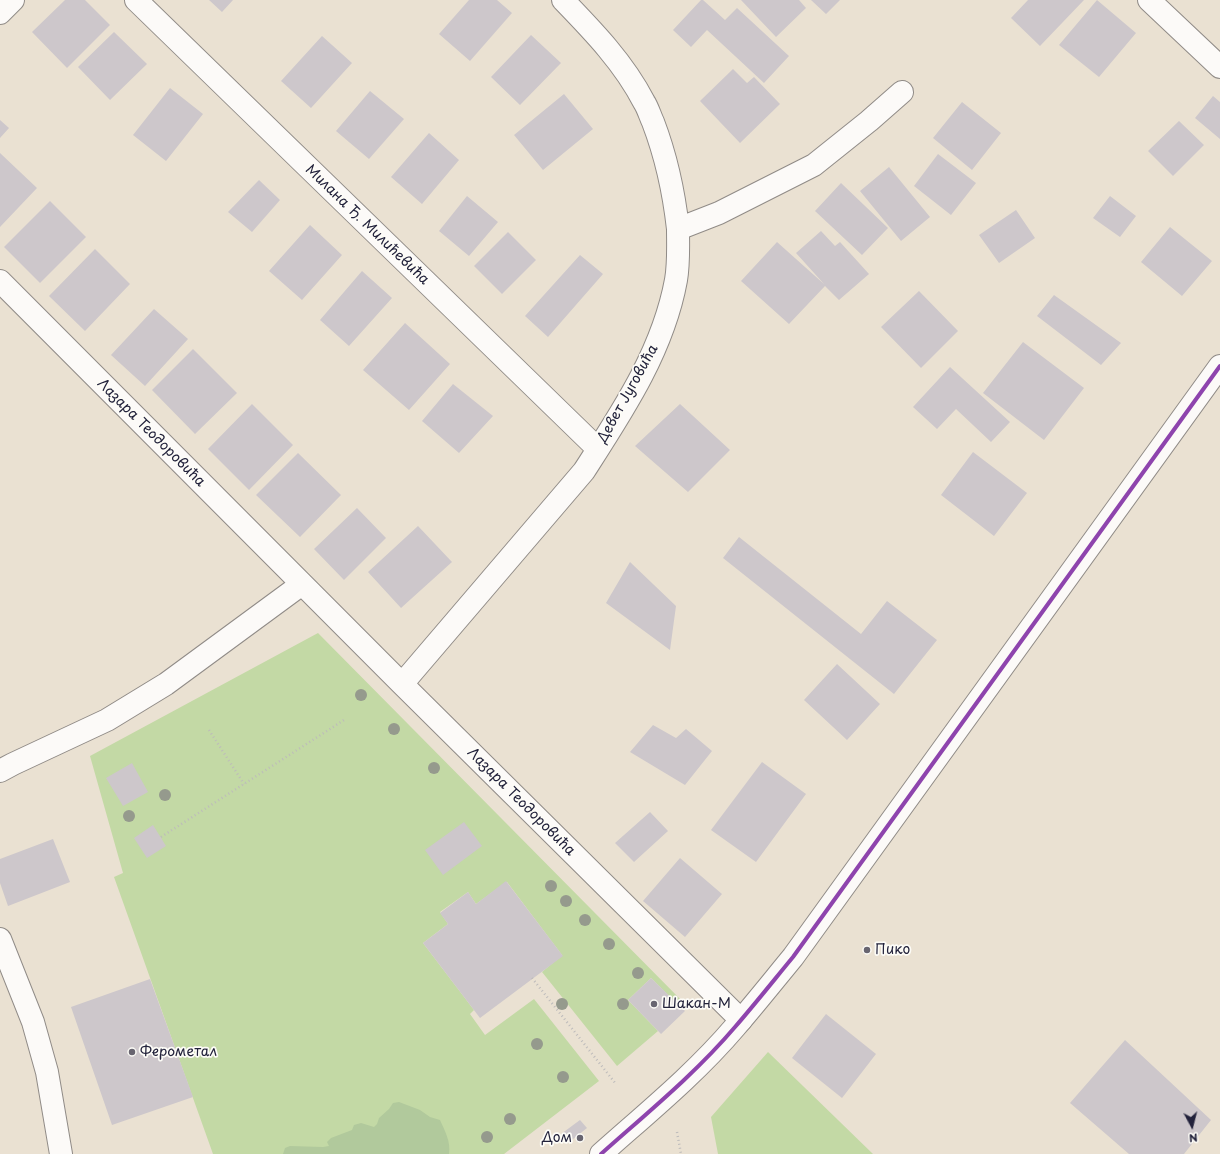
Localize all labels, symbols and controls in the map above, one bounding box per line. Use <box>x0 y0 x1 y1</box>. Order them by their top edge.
street label: Милана Ђ. Милићевића <box>302 162 432 288</box>
street label: Девет Југовића <box>594 342 662 446</box>
street label: Лазара Теодоровића <box>94 376 208 490</box>
street label: Лазара Теодоровића <box>464 745 578 859</box>
place label: Пико <box>875 942 910 958</box>
marker: Пико <box>862 945 872 955</box>
place label: Шакан-М <box>662 996 731 1012</box>
marker: Шакан-М <box>649 999 659 1009</box>
place label: Ферометал <box>140 1044 217 1060</box>
marker: Ферометал <box>127 1047 137 1057</box>
north arrow <box>1172 1106 1212 1146</box>
text: N <box>1188 1129 1199 1147</box>
place label: Дом <box>542 1130 572 1146</box>
marker: Дом <box>575 1133 585 1143</box>

